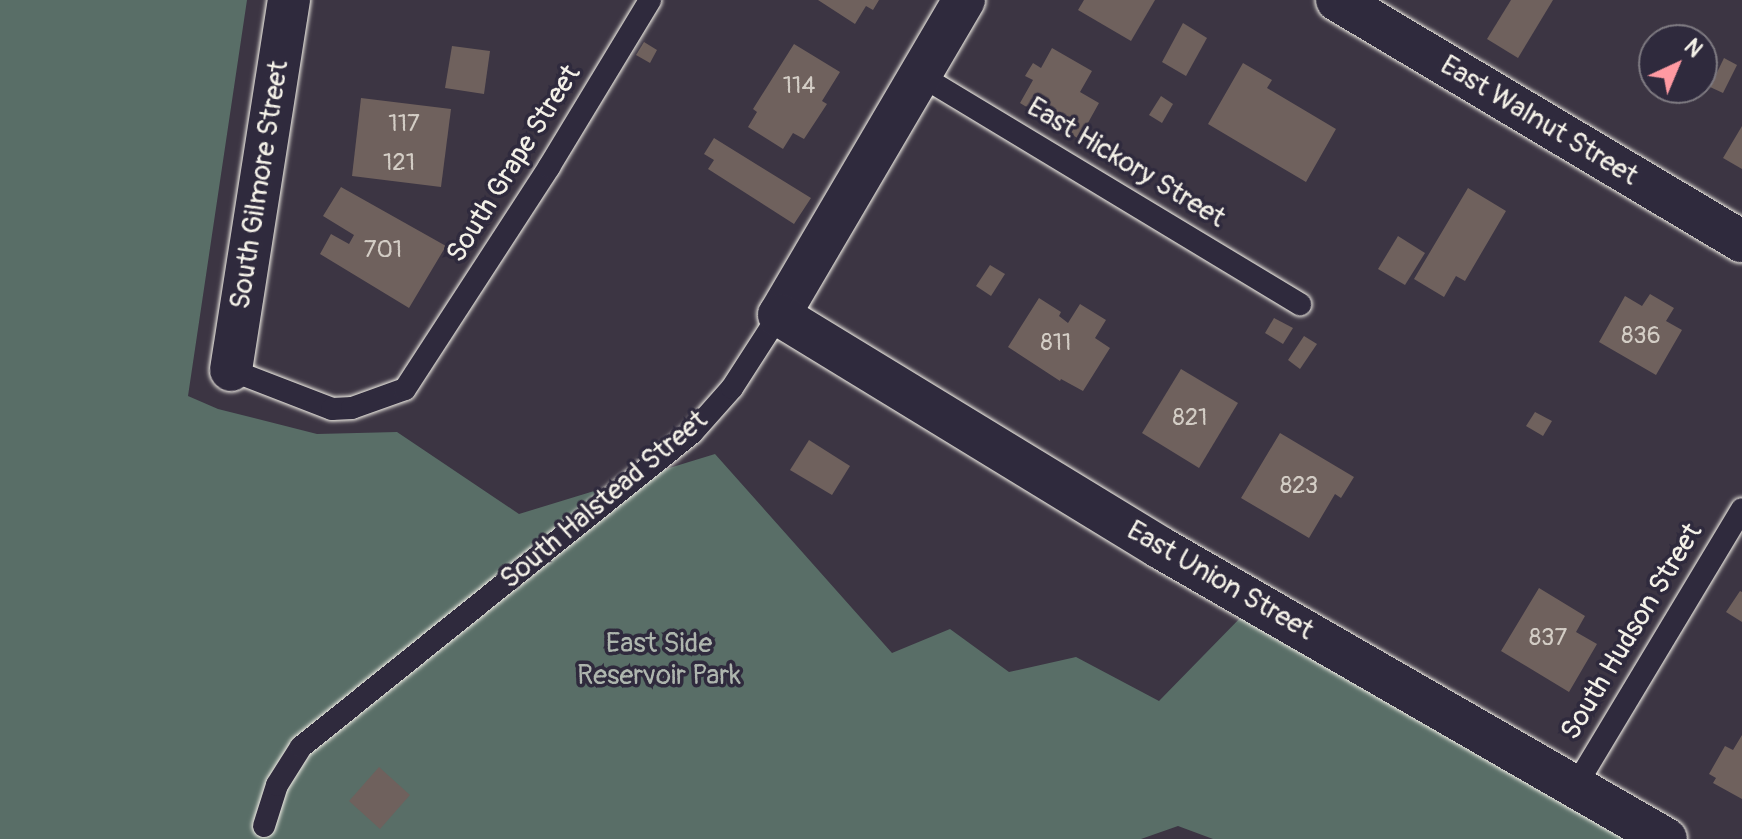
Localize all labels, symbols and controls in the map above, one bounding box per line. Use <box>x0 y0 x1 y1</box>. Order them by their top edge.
north arrow <box>1638 24 1718 104</box>
text: N <box>1678 33 1708 63</box>
street label: East Walnut Street <box>1434 49 1644 193</box>
street label: South Gilmore Street <box>224 58 296 312</box>
street label: South Grape Street <box>440 59 588 269</box>
house number: 114 <box>783 72 815 100</box>
street label: East Hickory Street <box>1021 91 1231 235</box>
house number: 117 <box>388 110 420 138</box>
house number: 121 <box>383 149 415 177</box>
house number: 701 <box>364 236 402 264</box>
house number: 836 <box>1621 322 1661 350</box>
house number: 811 <box>1041 329 1071 357</box>
street label: South Halstead Street <box>494 404 714 596</box>
house number: 821 <box>1173 404 1207 432</box>
house number: 823 <box>1280 472 1318 500</box>
street label: East Union Street <box>1121 514 1319 648</box>
street label: South Hudson Street <box>1554 518 1710 746</box>
house number: 837 <box>1529 624 1567 652</box>
park label: East Side Reservoir Park <box>577 627 741 693</box>

